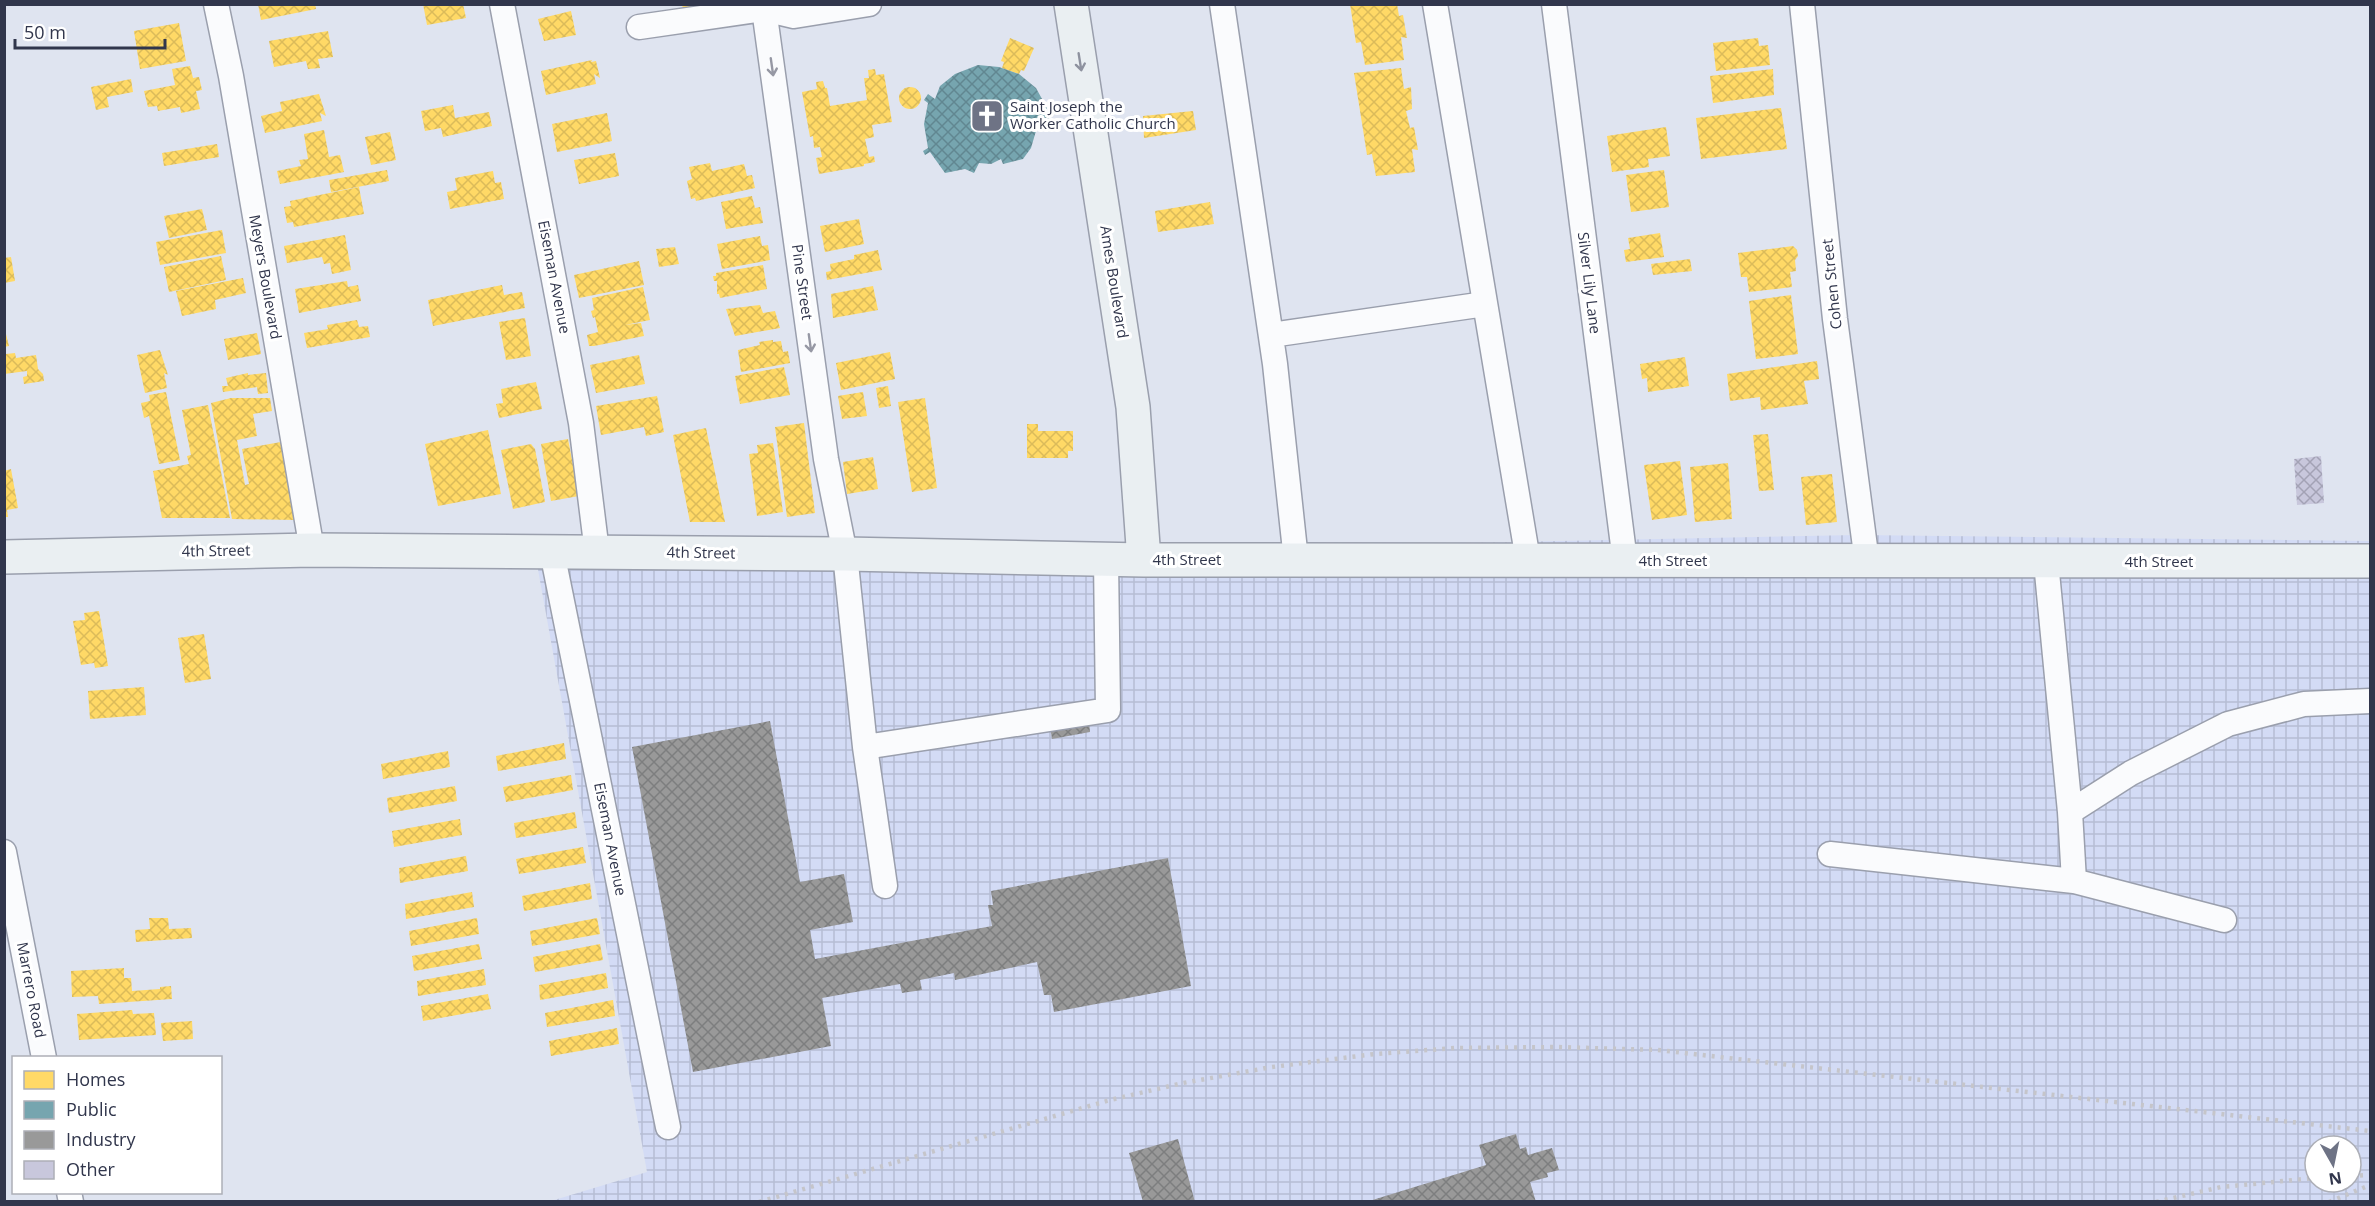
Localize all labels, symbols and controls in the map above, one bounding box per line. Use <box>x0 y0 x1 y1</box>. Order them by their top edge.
scale bar <box>15 12 165 50</box>
text: 50 m <box>24 20 66 44</box>
one-way arrow <box>1075 52 1086 72</box>
one-way arrow <box>767 56 778 76</box>
place label: Saint Joseph the Worker Catholic Church <box>1010 96 1176 133</box>
church icon: Saint Joseph the Worker Catholic Church <box>969 98 1005 134</box>
street label: Meyers Boulevard <box>245 213 287 341</box>
street label: Eiseman Avenue <box>534 218 576 335</box>
street label: Ames Boulevard <box>1096 224 1134 340</box>
street label: Silver Lily Lane <box>1574 231 1606 335</box>
street label: Cohen Street <box>1816 238 1846 330</box>
street label: Pine Street <box>788 243 818 321</box>
one-way arrow <box>805 333 816 353</box>
street label: 4th Street <box>181 539 251 561</box>
street label: 4th Street <box>666 541 736 563</box>
street label: 4th Street <box>1153 549 1221 569</box>
street label: 4th Street <box>1639 550 1707 570</box>
street label: 4th Street <box>2125 551 2193 571</box>
street label: Eiseman Avenue <box>590 780 632 897</box>
street label: Marrero Road <box>13 940 51 1040</box>
legend <box>12 1056 222 1194</box>
text: Homes <box>66 1067 125 1091</box>
text: Public <box>66 1097 117 1121</box>
text: Industry <box>66 1127 136 1151</box>
north arrow <box>2303 1134 2363 1194</box>
text: Other <box>66 1157 116 1181</box>
text: N <box>2327 1167 2343 1191</box>

